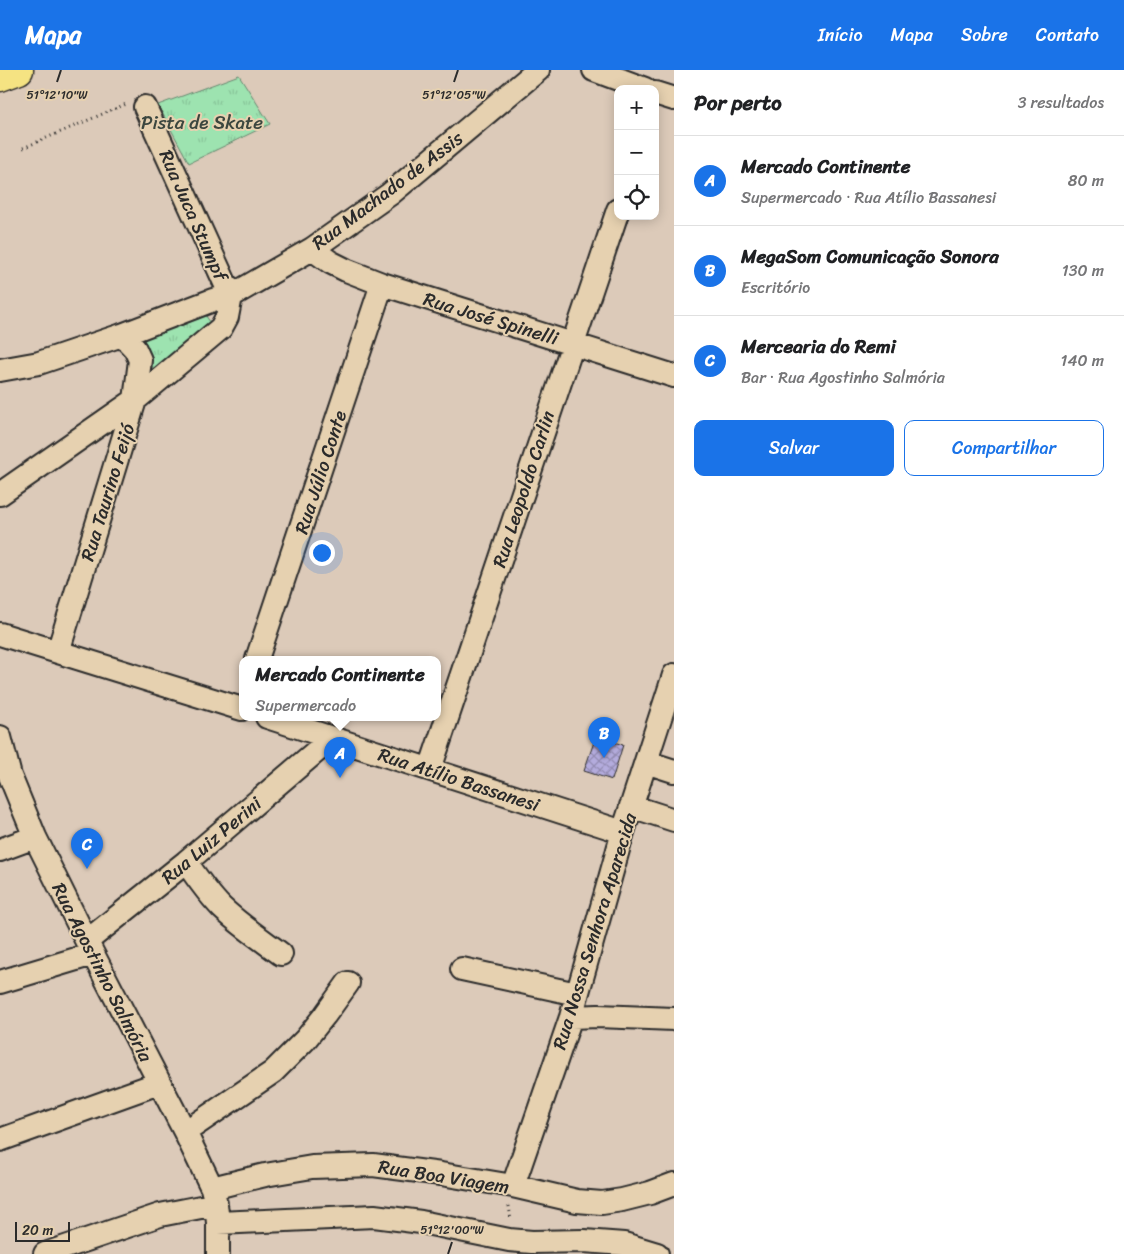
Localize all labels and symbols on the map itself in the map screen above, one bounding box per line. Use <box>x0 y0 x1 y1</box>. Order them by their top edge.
text: 51°12'10"W <box>26 84 88 106</box>
text: 51°12'05"W <box>422 84 486 106</box>
park label: Pista de Skate <box>141 106 263 139</box>
street label: Rua Machado de Assis <box>304 122 470 259</box>
street label: Rua Juca Stumpf <box>150 144 238 289</box>
street label: Rua José Spinelli <box>419 282 563 355</box>
street label: Rua Júlio Conte <box>285 406 356 538</box>
street label: Rua Leopoldo Carlin <box>483 406 564 572</box>
street label: Rua Taurino Feijó <box>71 419 144 565</box>
your location <box>309 540 335 566</box>
pin: B <box>588 717 620 758</box>
pin: A <box>324 737 356 778</box>
street label: Rua Atílio Bassanesi <box>374 738 545 821</box>
street label: Rua Luiz Perini <box>153 788 270 893</box>
street label: Rua Nossa Senhora Aparecida <box>543 808 646 1054</box>
pin: C <box>71 828 103 869</box>
street label: Rua Agostinho Salmória <box>43 877 162 1068</box>
street label: Rua Boa Viagem <box>376 1150 512 1203</box>
scale bar <box>15 1219 70 1242</box>
text: 51°12'00"W <box>420 1219 485 1241</box>

